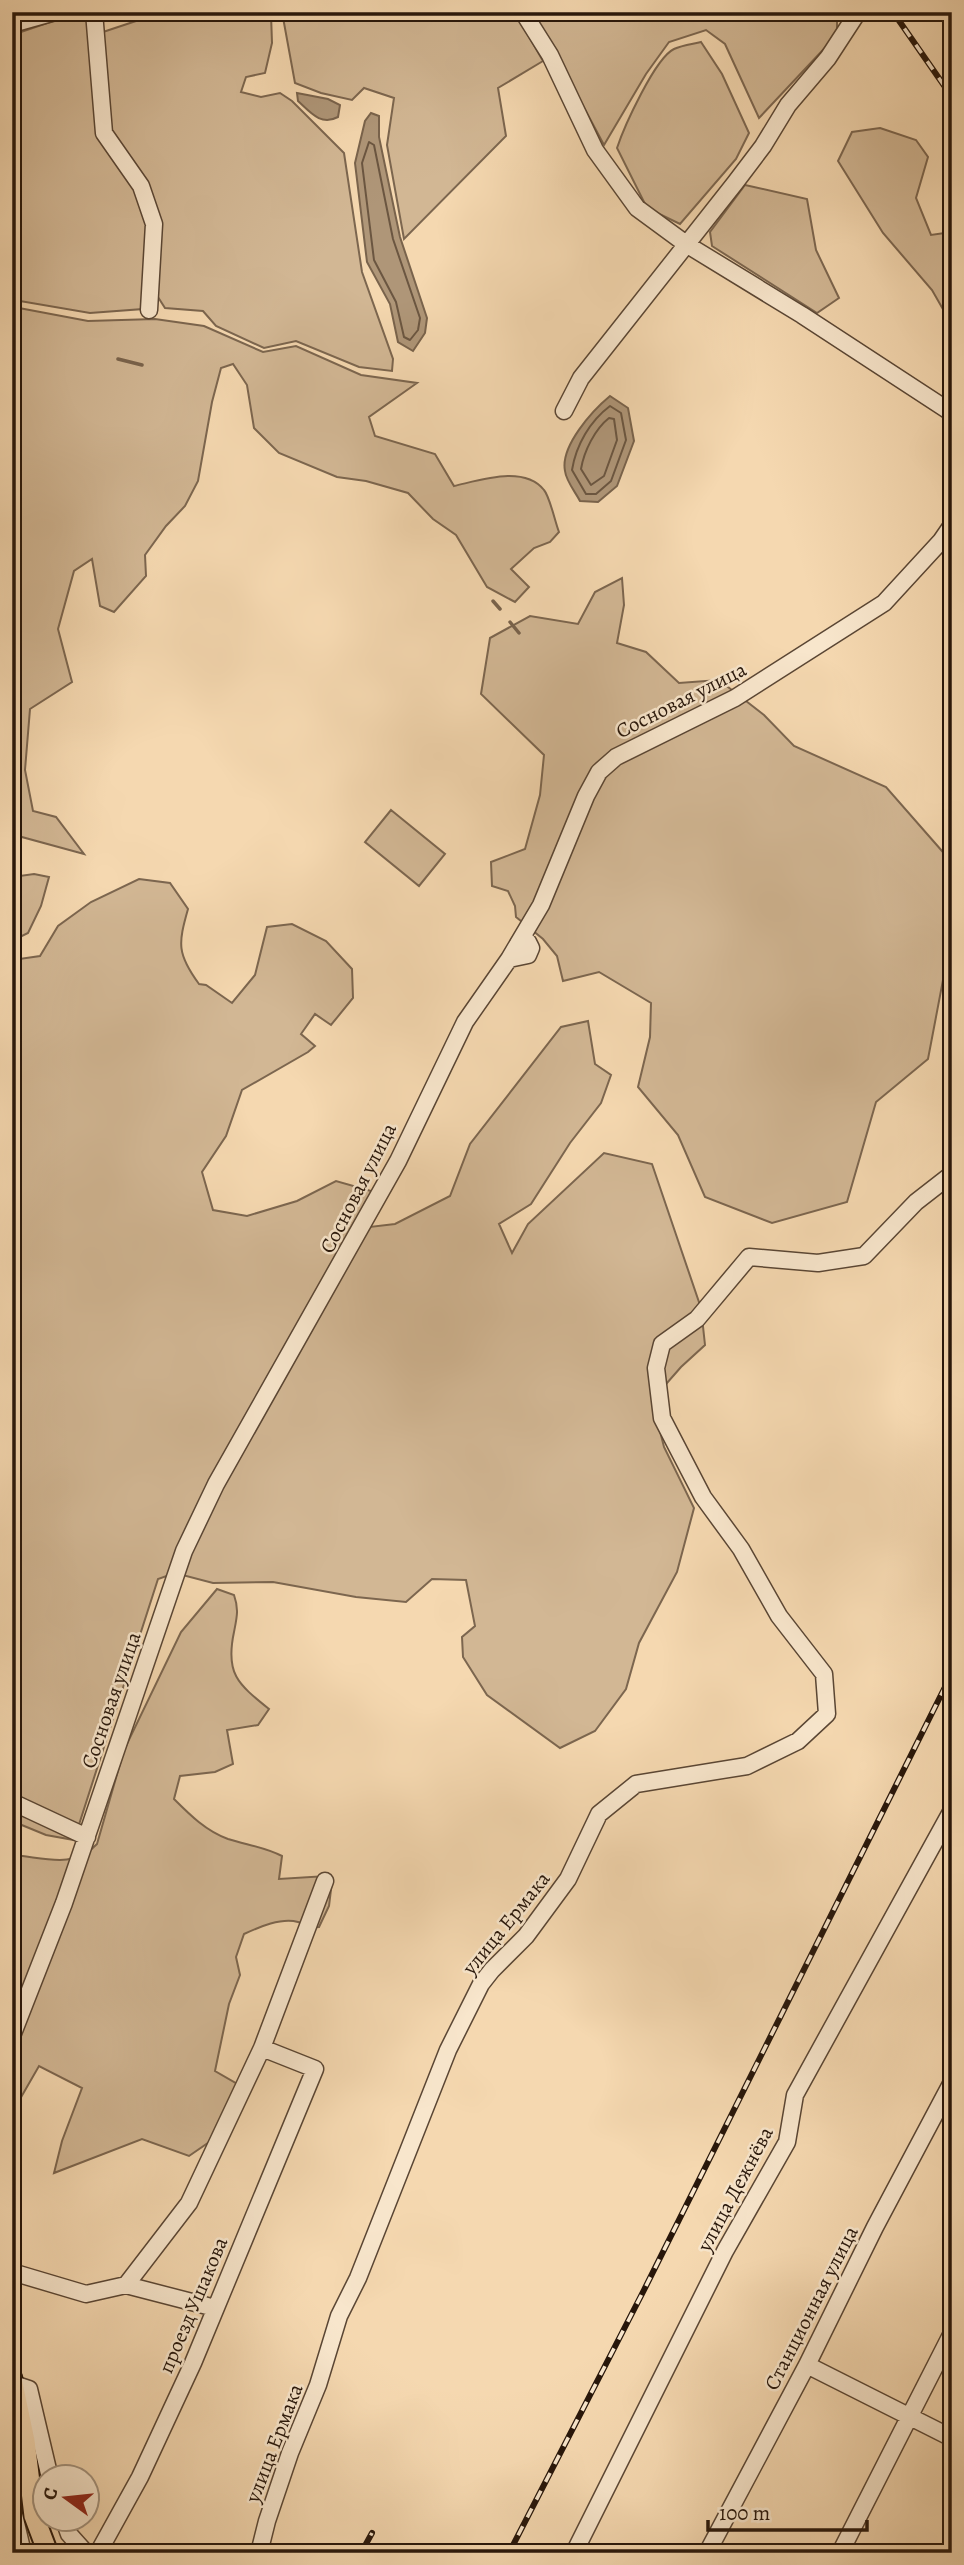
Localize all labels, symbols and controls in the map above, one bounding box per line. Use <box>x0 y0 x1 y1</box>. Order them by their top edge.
street label: Сосновая улица <box>611 655 751 745</box>
street label: Сосновая улица <box>313 1118 403 1258</box>
street label: Сосновая улица <box>75 1628 148 1772</box>
street label: улица Ермака <box>455 1865 556 1981</box>
street label: улица Дежнёва <box>690 2121 780 2257</box>
street label: Станционная улица <box>757 2221 865 2395</box>
street label: проезд Ушакова <box>152 2232 234 2377</box>
street label: улица Ермака <box>238 2379 310 2507</box>
north arrow <box>32 2464 102 2534</box>
text: С <box>36 2485 65 2503</box>
scale bar <box>708 2488 868 2532</box>
text: 100 m <box>719 2499 770 2527</box>

